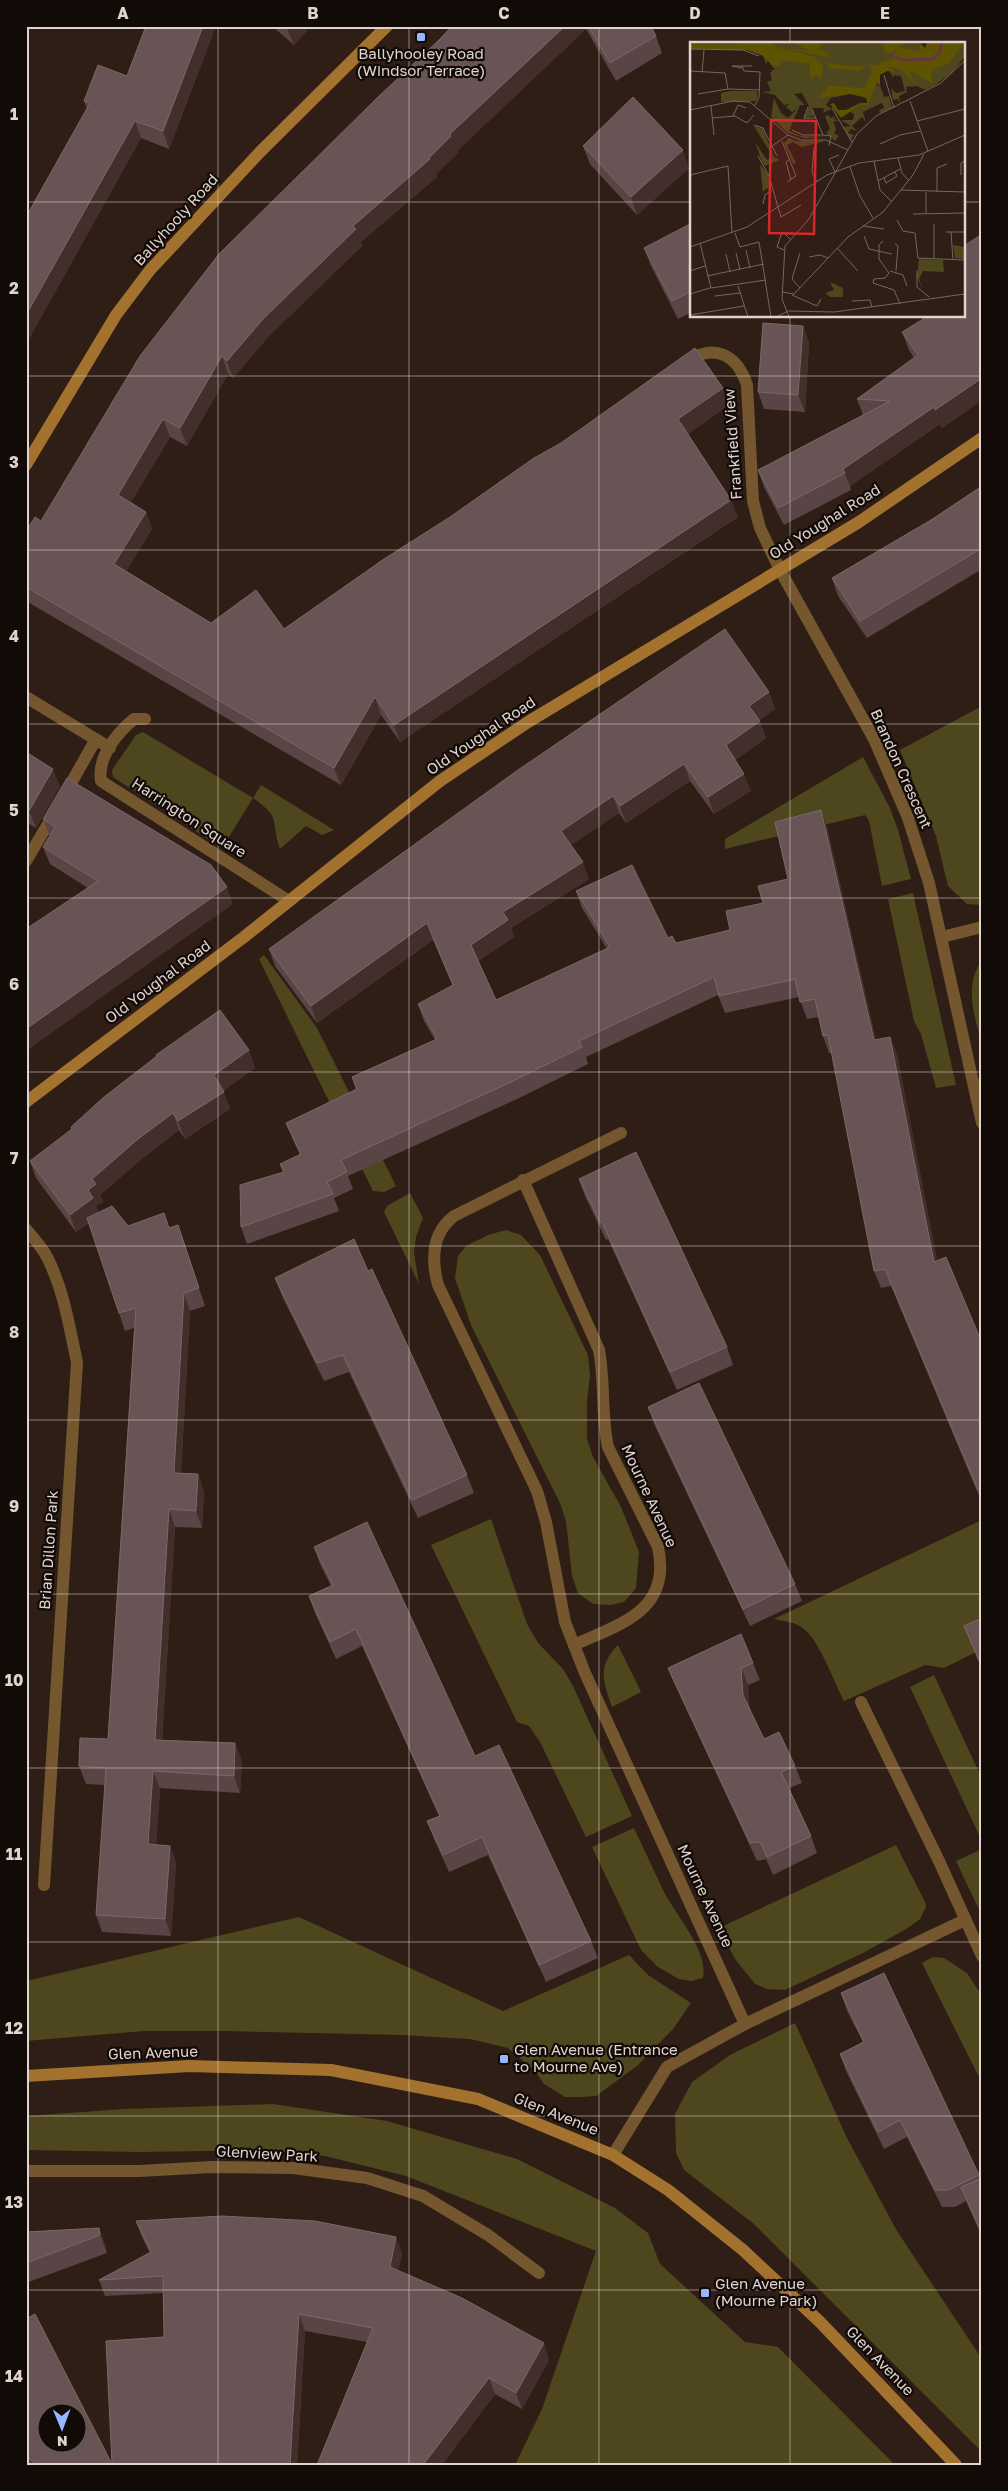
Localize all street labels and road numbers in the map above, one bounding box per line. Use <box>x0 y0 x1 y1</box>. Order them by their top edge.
street label: Ballyhooly Road <box>129 170 221 269</box>
street label: Frankfield View <box>719 388 745 500</box>
street label: Old Youghal Road <box>766 480 883 563</box>
street label: Old Youghal Road <box>423 692 538 778</box>
street label: Brandon Crescent <box>867 706 936 831</box>
street label: Harrington Square <box>129 773 250 861</box>
street label: Old Youghal Road <box>101 936 214 1027</box>
street label: Mourne Avenue <box>618 1441 682 1550</box>
street label: Brian Dillon Park <box>35 1489 61 1610</box>
street label: Mourne Avenue <box>674 1841 738 1950</box>
street label: Glen Avenue <box>108 2041 198 2063</box>
street label: Glen Avenue <box>511 2088 602 2138</box>
street label: Glenview Park <box>216 2141 319 2165</box>
street label: Glen Avenue <box>843 2322 919 2399</box>

